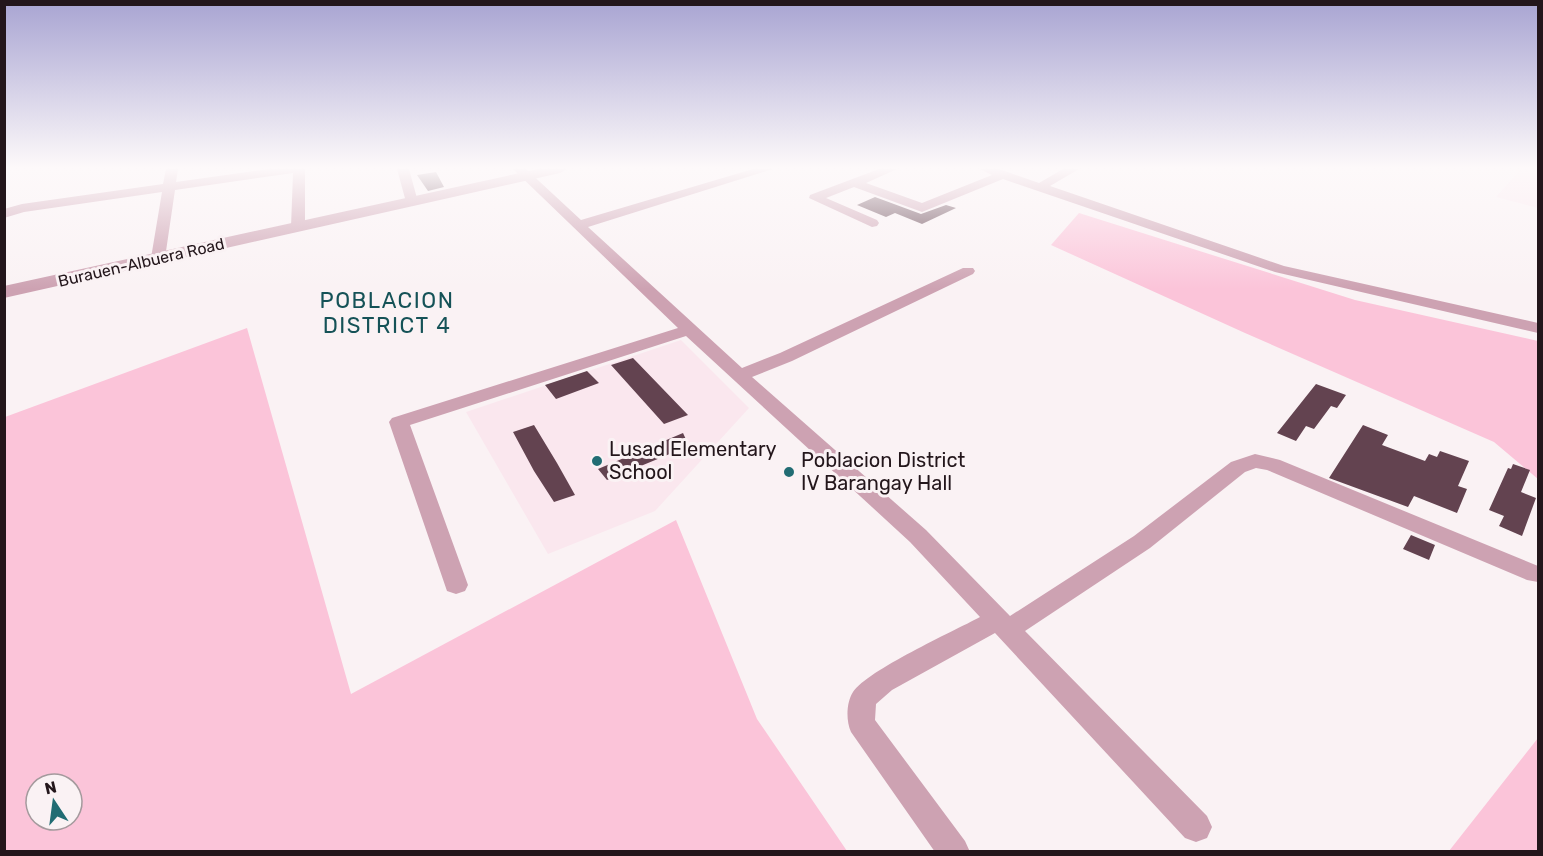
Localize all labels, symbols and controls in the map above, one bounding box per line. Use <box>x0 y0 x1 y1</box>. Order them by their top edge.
street label: Burauen-Albuera Road <box>56 234 226 291</box>
district label: POBLACION DISTRICT 4 <box>320 287 454 339</box>
place label: Lusad Elementary School <box>609 437 777 484</box>
place label: Poblacion District IV Barangay Hall <box>801 448 965 495</box>
marker: Lusad Elementary School <box>590 454 604 468</box>
marker: Poblacion District IV Barangay Hall <box>782 465 796 479</box>
north arrow <box>24 772 84 832</box>
text: N <box>43 777 58 798</box>

